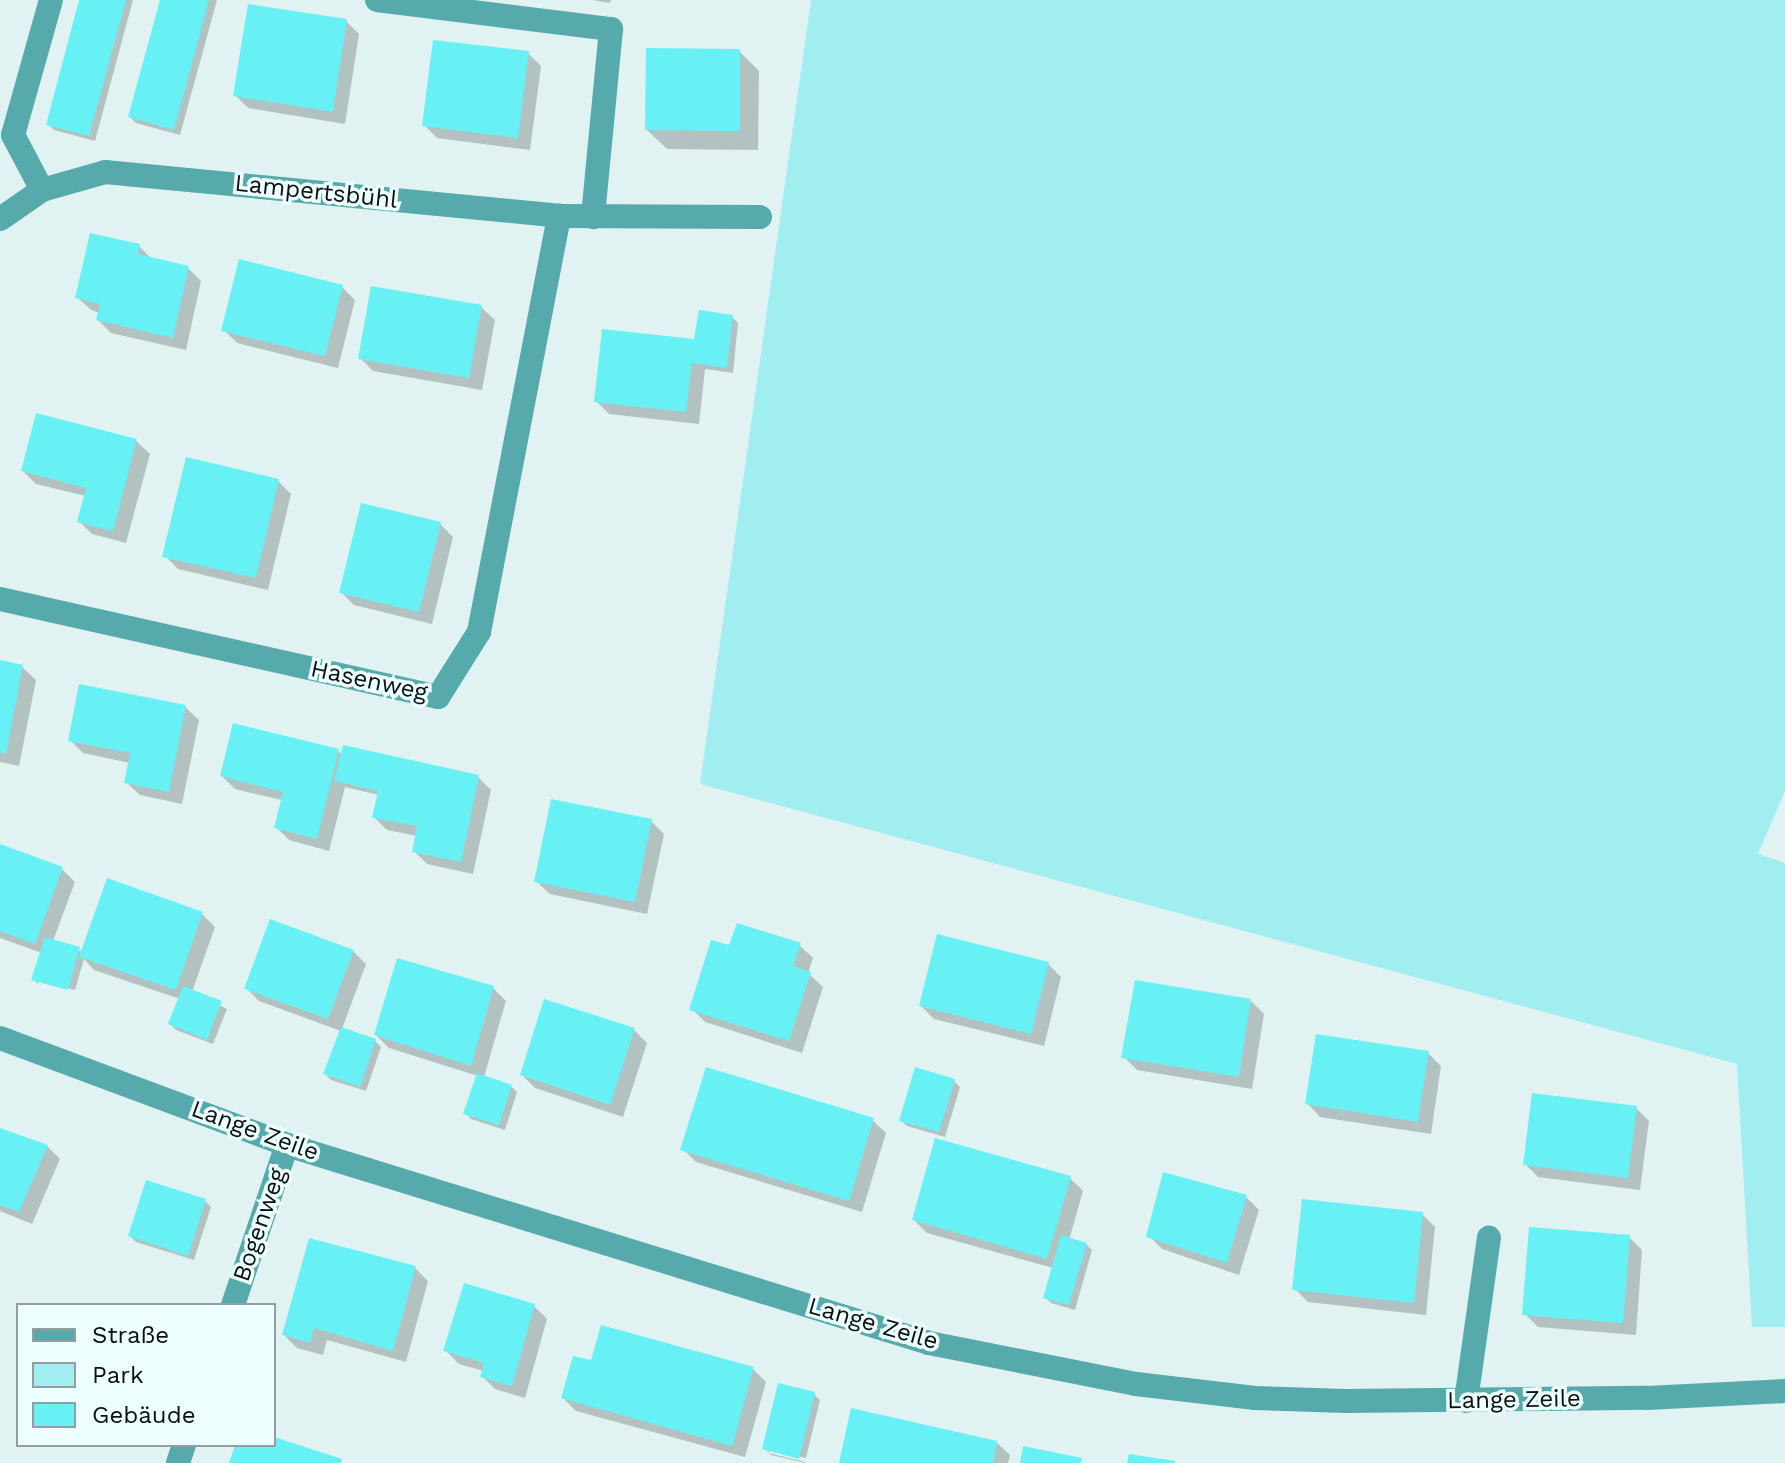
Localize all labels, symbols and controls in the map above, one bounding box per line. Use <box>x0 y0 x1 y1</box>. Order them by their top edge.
street label: Lampertsbühl <box>233 169 399 215</box>
street label: Hasenweg <box>308 655 430 707</box>
street label: Lange Zeile <box>187 1095 323 1167</box>
street label: Bogenweg <box>227 1165 293 1285</box>
street label: Lange Zeile <box>805 1292 941 1356</box>
legend <box>16 1303 276 1447</box>
text: Straße <box>92 1321 169 1349</box>
text: Park <box>92 1361 144 1389</box>
street label: Lange Zeile <box>1447 1384 1581 1416</box>
text: Gebäude <box>92 1401 196 1429</box>

